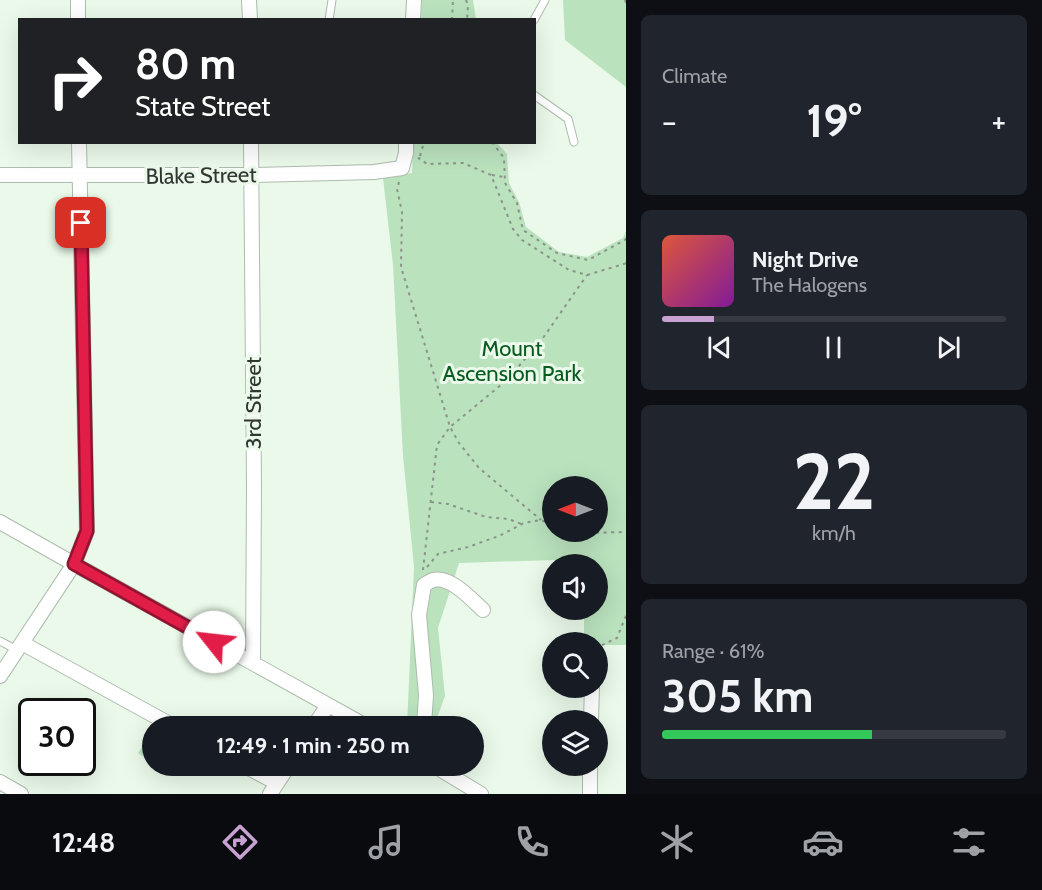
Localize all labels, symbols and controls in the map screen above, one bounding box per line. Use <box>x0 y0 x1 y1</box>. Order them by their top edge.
text: 80 m <box>135 38 236 90</box>
icon: right <box>36 42 114 120</box>
text: Climate <box>662 64 727 88</box>
text: State Street <box>135 90 270 123</box>
text: 19° <box>807 94 861 148</box>
text: − <box>662 101 677 141</box>
text: + <box>991 101 1006 141</box>
street label: Blake Street <box>145 161 257 190</box>
pin <box>55 197 106 248</box>
icon: arrive <box>64 206 97 239</box>
text: Night Drive <box>752 246 858 273</box>
text: The Halogens <box>752 273 867 297</box>
icon: previous <box>703 331 736 364</box>
icon: pause <box>817 331 850 364</box>
icon: next <box>932 331 965 364</box>
park label: Mount Ascension Park <box>443 335 582 387</box>
street label: 3rd Street <box>240 356 267 449</box>
text: 22 <box>793 434 875 529</box>
north arrow <box>542 476 608 542</box>
map controls <box>542 476 608 776</box>
text: km/h <box>812 521 856 545</box>
button: sound <box>542 554 608 620</box>
position arrow <box>182 610 246 674</box>
button: search <box>542 632 608 698</box>
text: Range · 61% <box>662 639 764 663</box>
text: 305 km <box>662 669 813 723</box>
speed limit sign: 30 <box>18 698 96 776</box>
button: layers <box>542 710 608 776</box>
text: 12:49 · 1 min · 250 m <box>216 732 410 759</box>
icon: directions <box>219 821 261 863</box>
icon: music <box>365 821 407 863</box>
icon: phone <box>511 821 553 863</box>
icon: climate <box>656 821 698 863</box>
icon: car <box>802 821 844 863</box>
icon: filters <box>948 821 990 863</box>
text: 12:48 <box>52 826 115 859</box>

